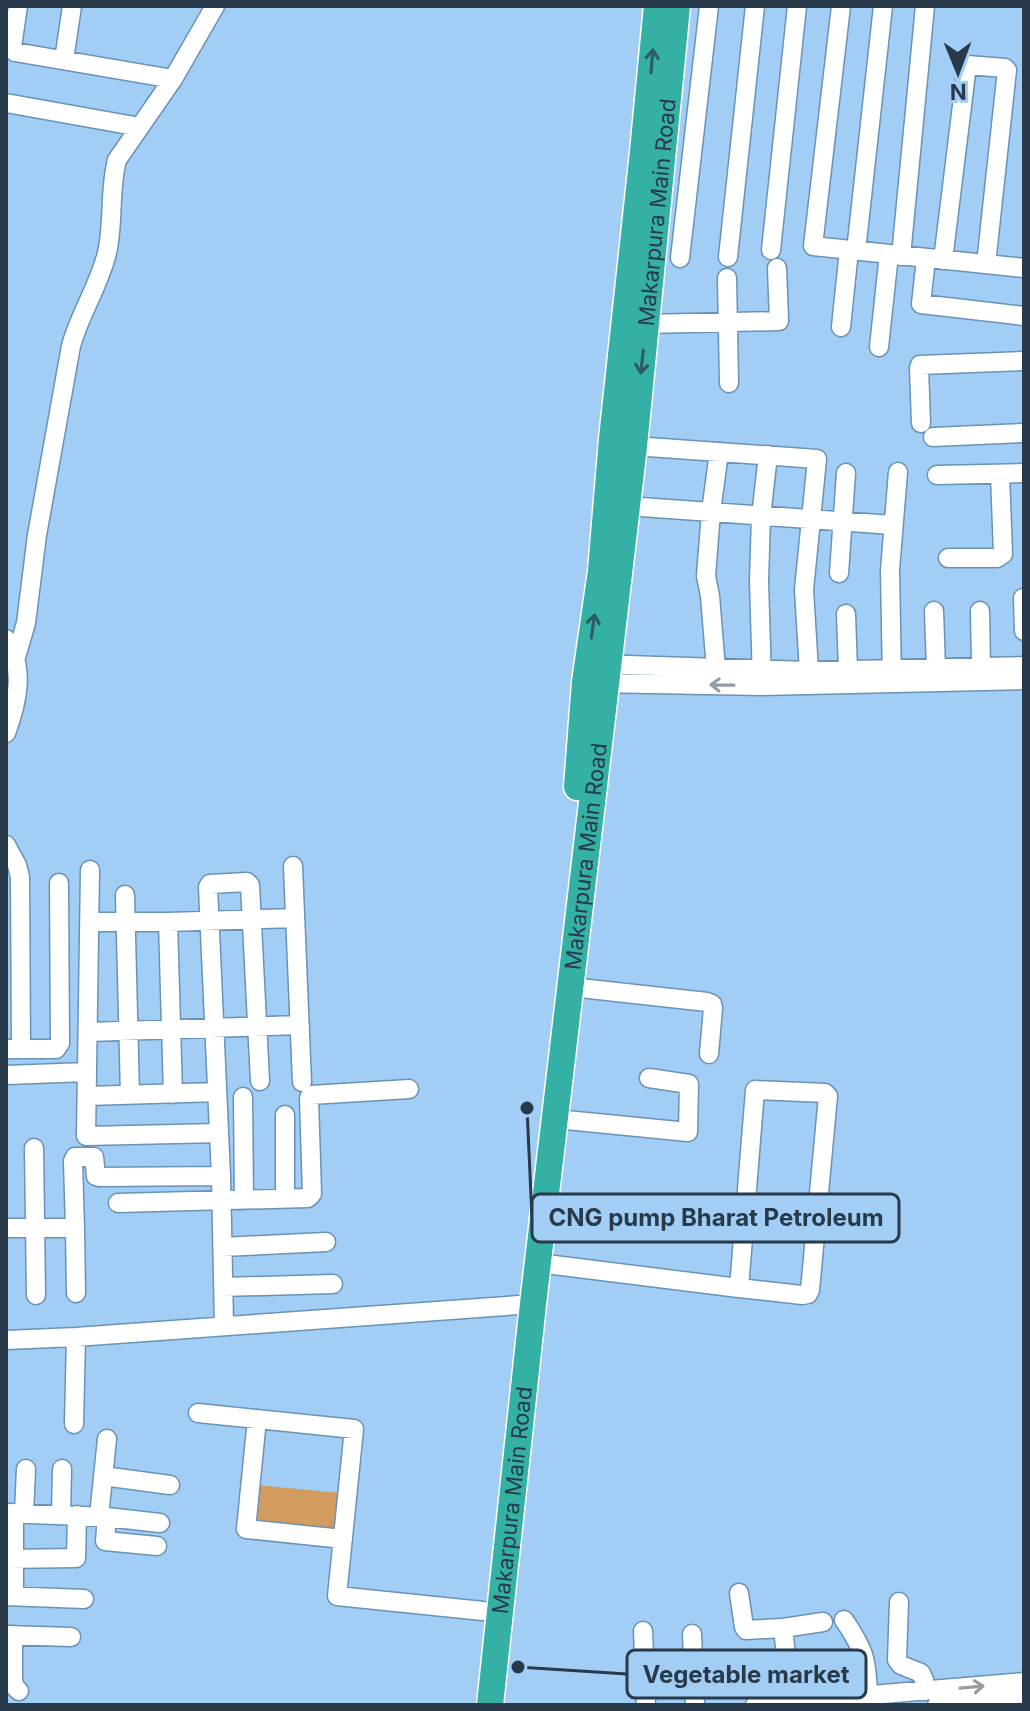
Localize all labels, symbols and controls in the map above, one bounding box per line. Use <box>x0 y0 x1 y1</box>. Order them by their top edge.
north arrow <box>918 32 998 112</box>
one-way arrow <box>645 48 660 75</box>
text: N <box>950 79 967 105</box>
street label: Makarpura Main Road <box>633 97 681 327</box>
one-way arrow <box>634 348 649 375</box>
one-way arrow <box>586 614 601 639</box>
one-way arrow <box>709 677 736 693</box>
street label: Makarpura Main Road <box>559 741 612 971</box>
callout: CNG pump Bharat Petroleum <box>532 1194 899 1242</box>
text: CNG pump Bharat Petroleum <box>548 1203 884 1232</box>
street label: Makarpura Main Road <box>487 1385 537 1615</box>
callout: Vegetable market <box>627 1650 866 1698</box>
text: Vegetable market <box>642 1660 850 1689</box>
one-way arrow <box>958 1679 985 1694</box>

